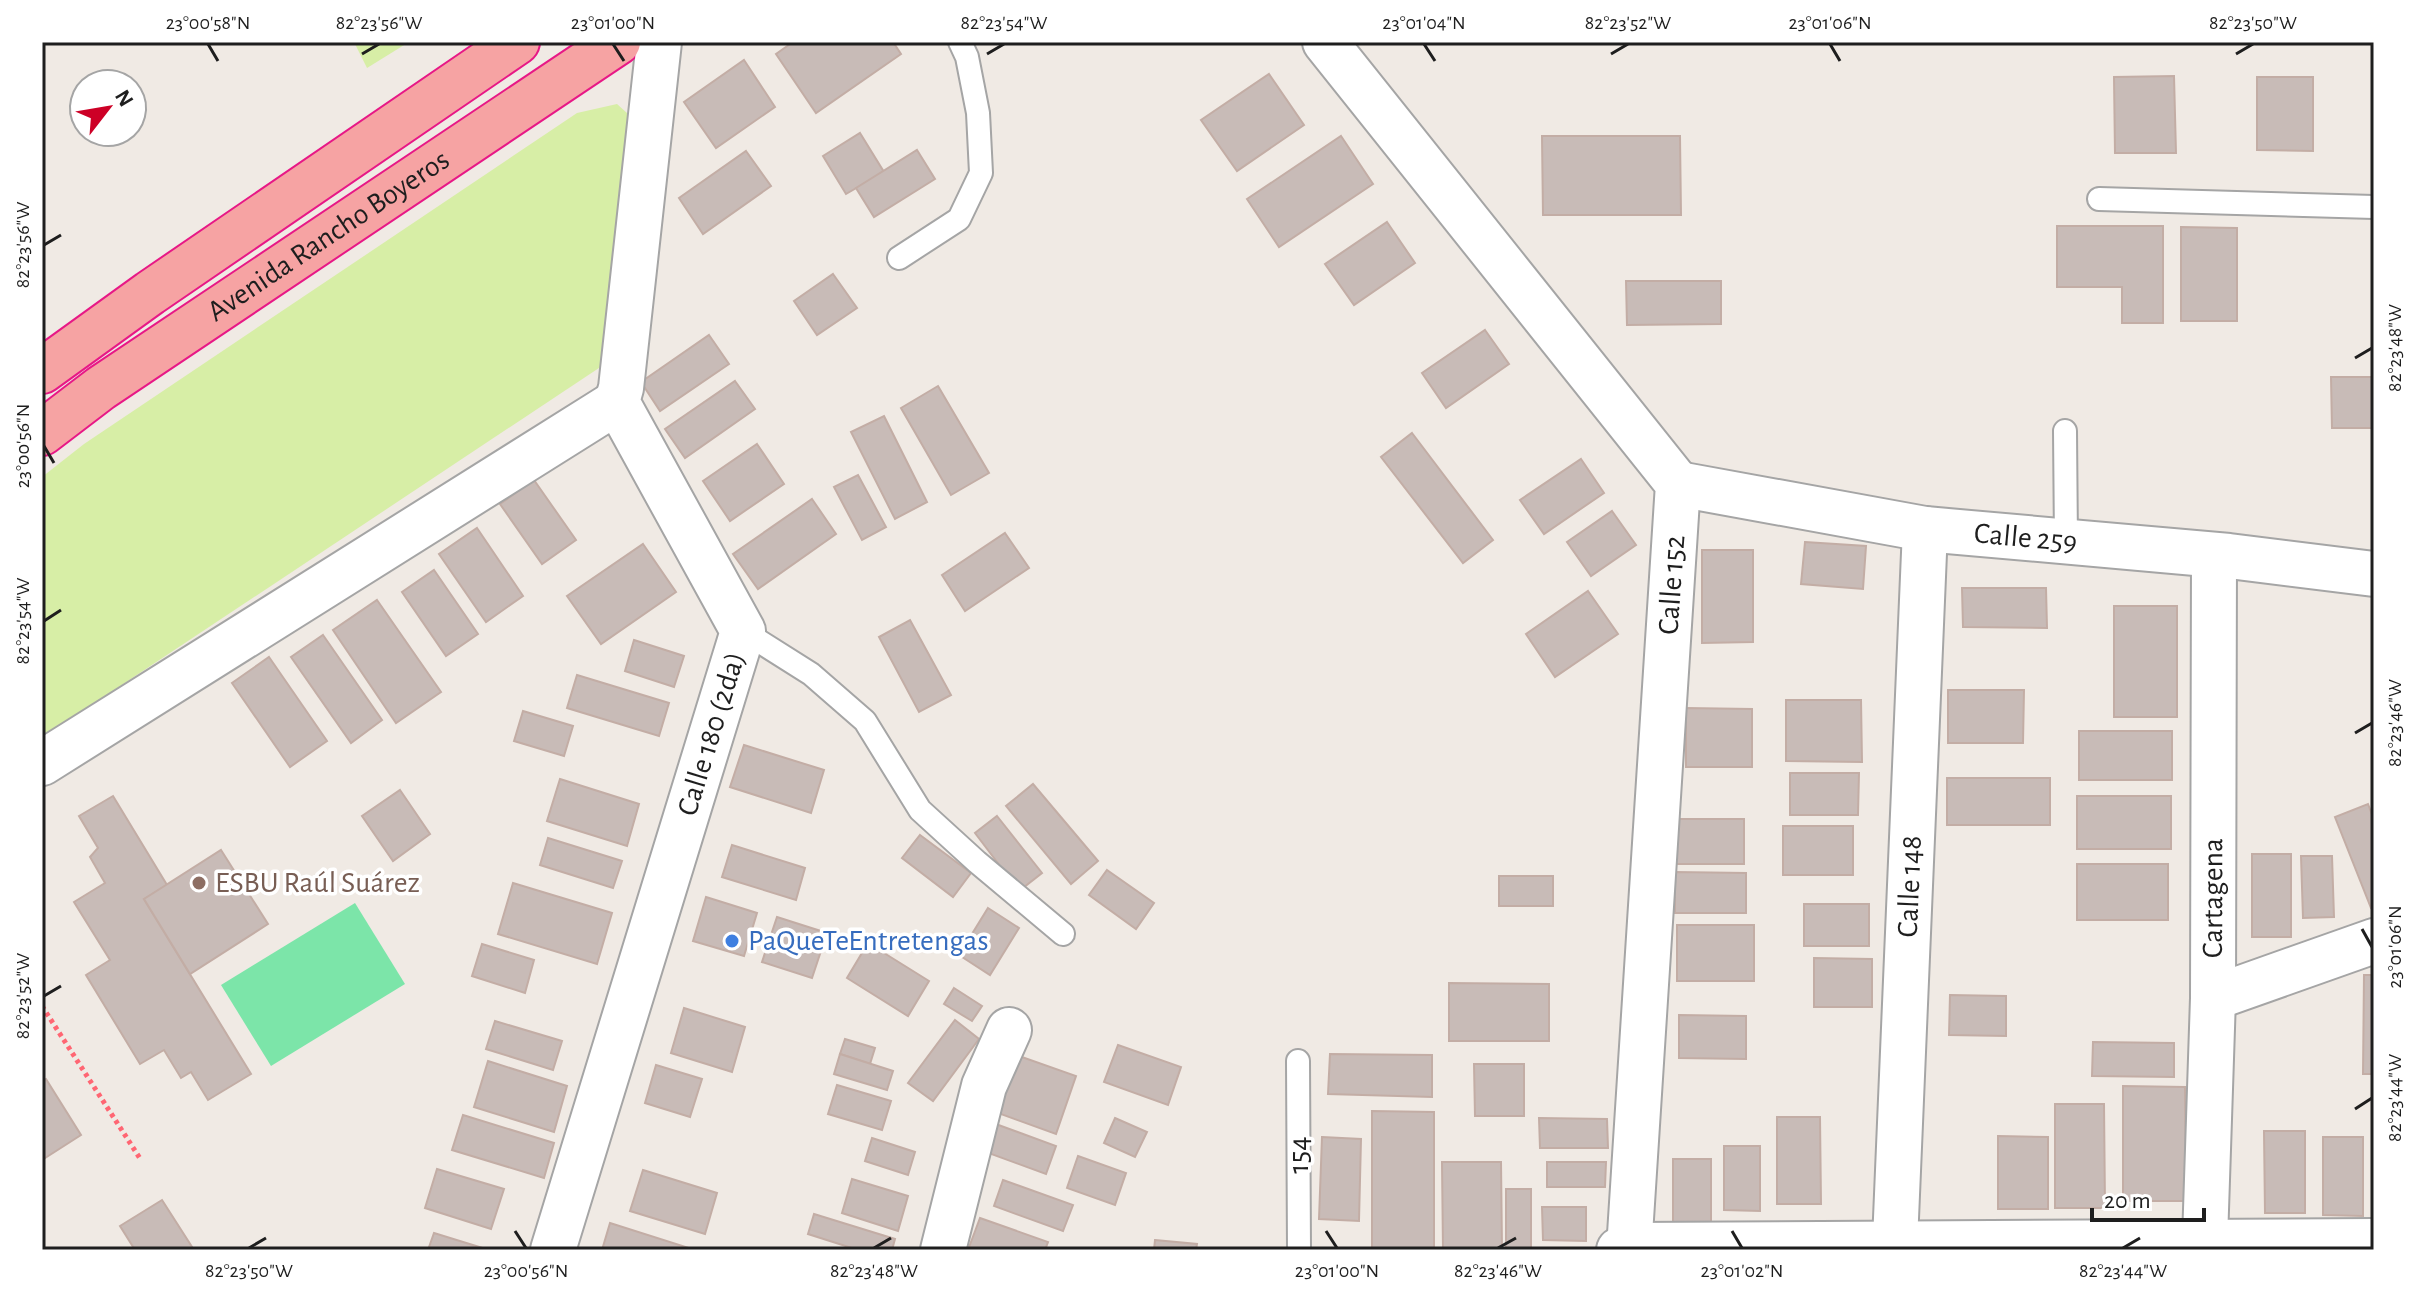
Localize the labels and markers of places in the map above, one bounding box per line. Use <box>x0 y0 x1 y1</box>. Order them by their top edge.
place label: ESBU Raúl Suárez <box>215 868 420 898</box>
marker: ESBU Raúl Suárez <box>190 874 208 892</box>
place label: PaQueTeEntretengas <box>748 926 989 956</box>
marker: PaQueTeEntretengas <box>723 932 741 950</box>

